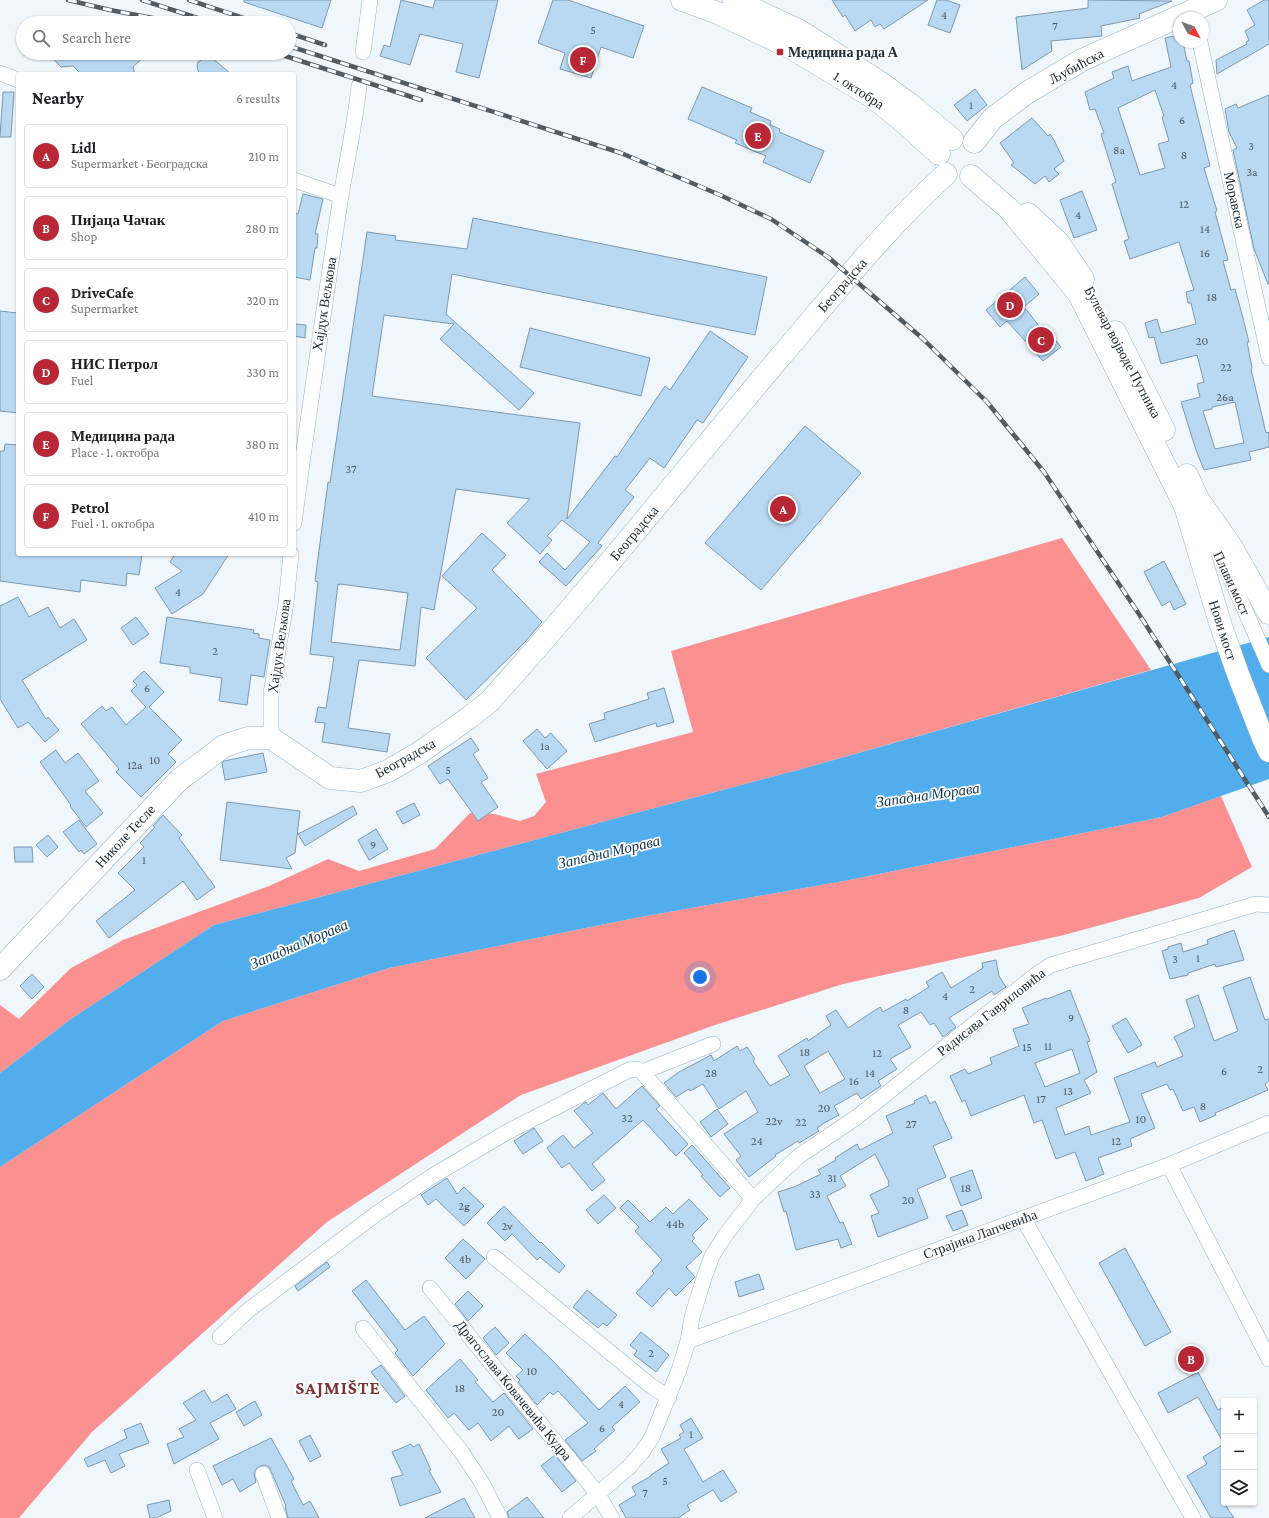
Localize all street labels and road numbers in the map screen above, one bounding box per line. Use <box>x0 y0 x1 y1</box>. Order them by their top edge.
street label: Љубићска <box>1046 45 1107 87</box>
street label: 1. октобра <box>831 68 888 113</box>
street label: Моравска <box>1221 170 1249 231</box>
street label: Београдска <box>814 254 870 315</box>
street label: Хајдук Вељкова <box>309 255 339 352</box>
street label: Булевар војводе Путника <box>1081 283 1165 421</box>
street label: Београдска <box>607 502 662 564</box>
street label: Плави мост <box>1210 549 1254 617</box>
street label: Хајдук Вељкова <box>264 597 294 694</box>
street label: Нови мост <box>1206 598 1240 662</box>
street label: Београдска <box>372 735 439 781</box>
street label: Николе Тесле <box>92 801 158 871</box>
street label: Радисава Гавриловића <box>934 964 1049 1059</box>
street label: Страјина Лапчевића <box>921 1206 1040 1262</box>
street label: Драгослава Ковачевића Кудра <box>452 1317 576 1464</box>

